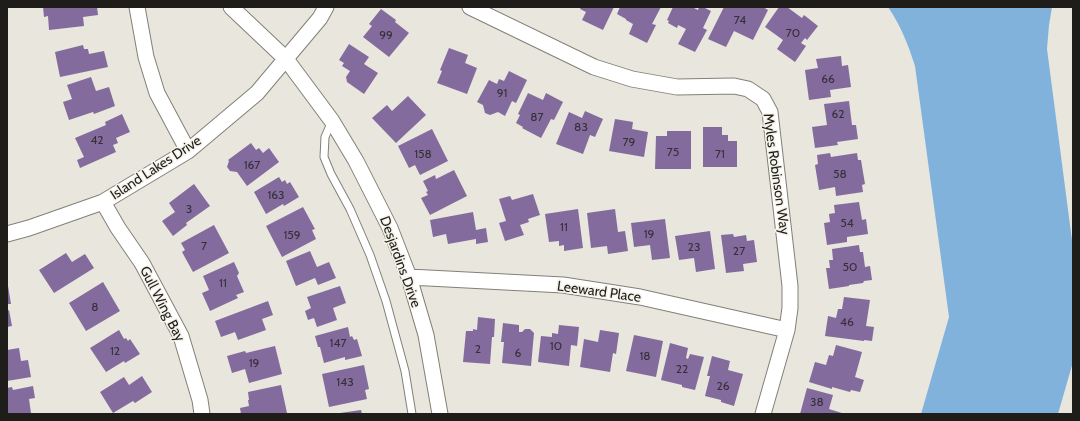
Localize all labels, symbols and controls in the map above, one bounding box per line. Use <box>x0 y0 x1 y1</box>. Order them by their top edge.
house number: 74 <box>734 13 746 27</box>
house number: 70 <box>786 26 800 40</box>
house number: 99 <box>379 28 393 42</box>
house number: 66 <box>821 72 835 86</box>
house number: 91 <box>497 86 507 100</box>
house number: 62 <box>831 107 845 121</box>
house number: 87 <box>530 110 544 124</box>
street label: Myles Robinson Way <box>759 112 793 236</box>
house number: 83 <box>574 120 588 134</box>
street label: Island Lakes Drive <box>107 132 205 204</box>
house number: 42 <box>90 133 104 147</box>
house number: 79 <box>623 135 635 149</box>
house number: 75 <box>667 145 679 159</box>
house number: 158 <box>414 147 432 161</box>
house number: 71 <box>715 147 725 161</box>
house number: 167 <box>244 158 260 172</box>
house number: 58 <box>833 167 847 181</box>
house number: 163 <box>267 188 285 202</box>
house number: 3 <box>186 202 192 216</box>
street label: Desjardins Drive <box>376 214 424 310</box>
house number: 54 <box>840 216 854 230</box>
house number: 11 <box>560 220 568 234</box>
house number: 19 <box>644 227 654 241</box>
house number: 159 <box>283 228 301 242</box>
house number: 7 <box>201 239 207 253</box>
house number: 23 <box>688 240 700 254</box>
house number: 27 <box>733 244 745 258</box>
house number: 50 <box>843 260 857 274</box>
street label: Gull Wing Bay <box>136 263 188 345</box>
house number: 11 <box>219 276 227 290</box>
street label: Leeward Place <box>556 278 642 306</box>
house number: 8 <box>91 300 99 314</box>
house number: 46 <box>840 315 854 329</box>
house number: 147 <box>330 336 346 350</box>
house number: 10 <box>550 339 562 353</box>
house number: 2 <box>475 342 481 356</box>
house number: 12 <box>110 344 120 358</box>
house number: 6 <box>515 346 521 360</box>
house number: 18 <box>639 349 651 363</box>
house number: 19 <box>249 356 259 370</box>
house number: 22 <box>676 362 688 376</box>
house number: 143 <box>336 375 354 389</box>
house number: 26 <box>716 379 730 393</box>
house number: 38 <box>810 395 824 409</box>

